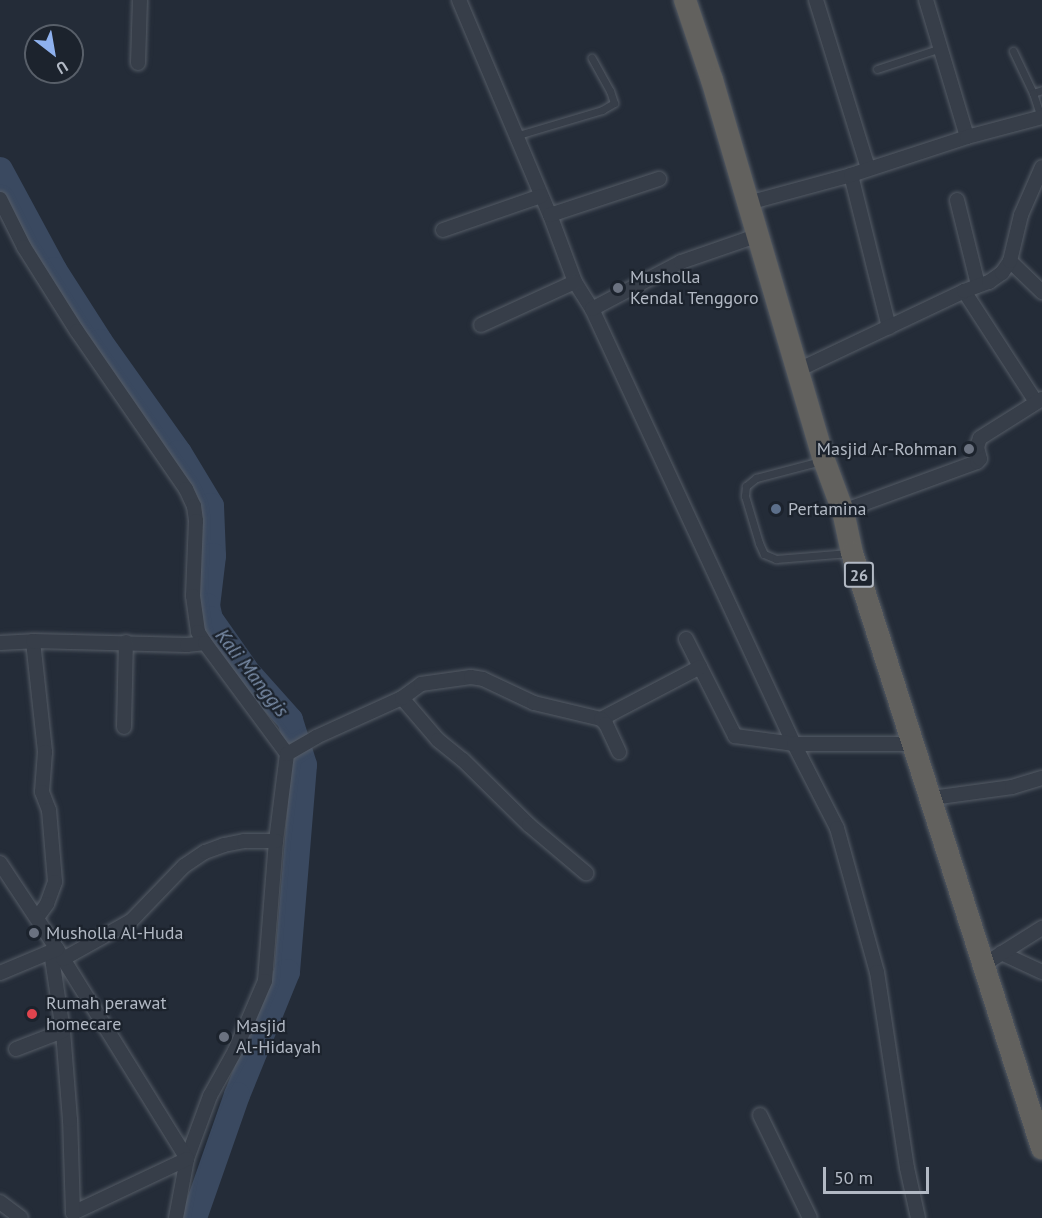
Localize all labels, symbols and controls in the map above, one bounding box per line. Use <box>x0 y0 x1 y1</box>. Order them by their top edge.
north arrow <box>24 24 84 84</box>
text: U <box>53 57 72 79</box>
place label: Musholla Kendal Tenggoro <box>630 267 759 310</box>
marker: Musholla Kendal Tenggoro <box>611 281 625 295</box>
place label: Masjid Ar-Rohman <box>816 438 957 460</box>
marker: Masjid Ar-Rohman <box>962 442 976 456</box>
place label: Pertamina <box>788 498 866 520</box>
marker: Pertamina <box>769 502 783 516</box>
road number: 26 <box>842 562 876 588</box>
water label: Kali Manggis <box>210 624 294 722</box>
place label: Musholla Al-Huda <box>46 922 184 944</box>
marker: Musholla Al-Huda <box>27 926 41 940</box>
place label: Rumah perawat homecare <box>46 993 167 1036</box>
marker: Rumah perawat homecare <box>23 1005 41 1023</box>
place label: Masjid Al-Hidayah <box>236 1016 321 1058</box>
marker: Masjid Al-Hidayah <box>217 1030 231 1044</box>
scale bar <box>826 1155 932 1193</box>
text: 50 m <box>834 1166 873 1189</box>

